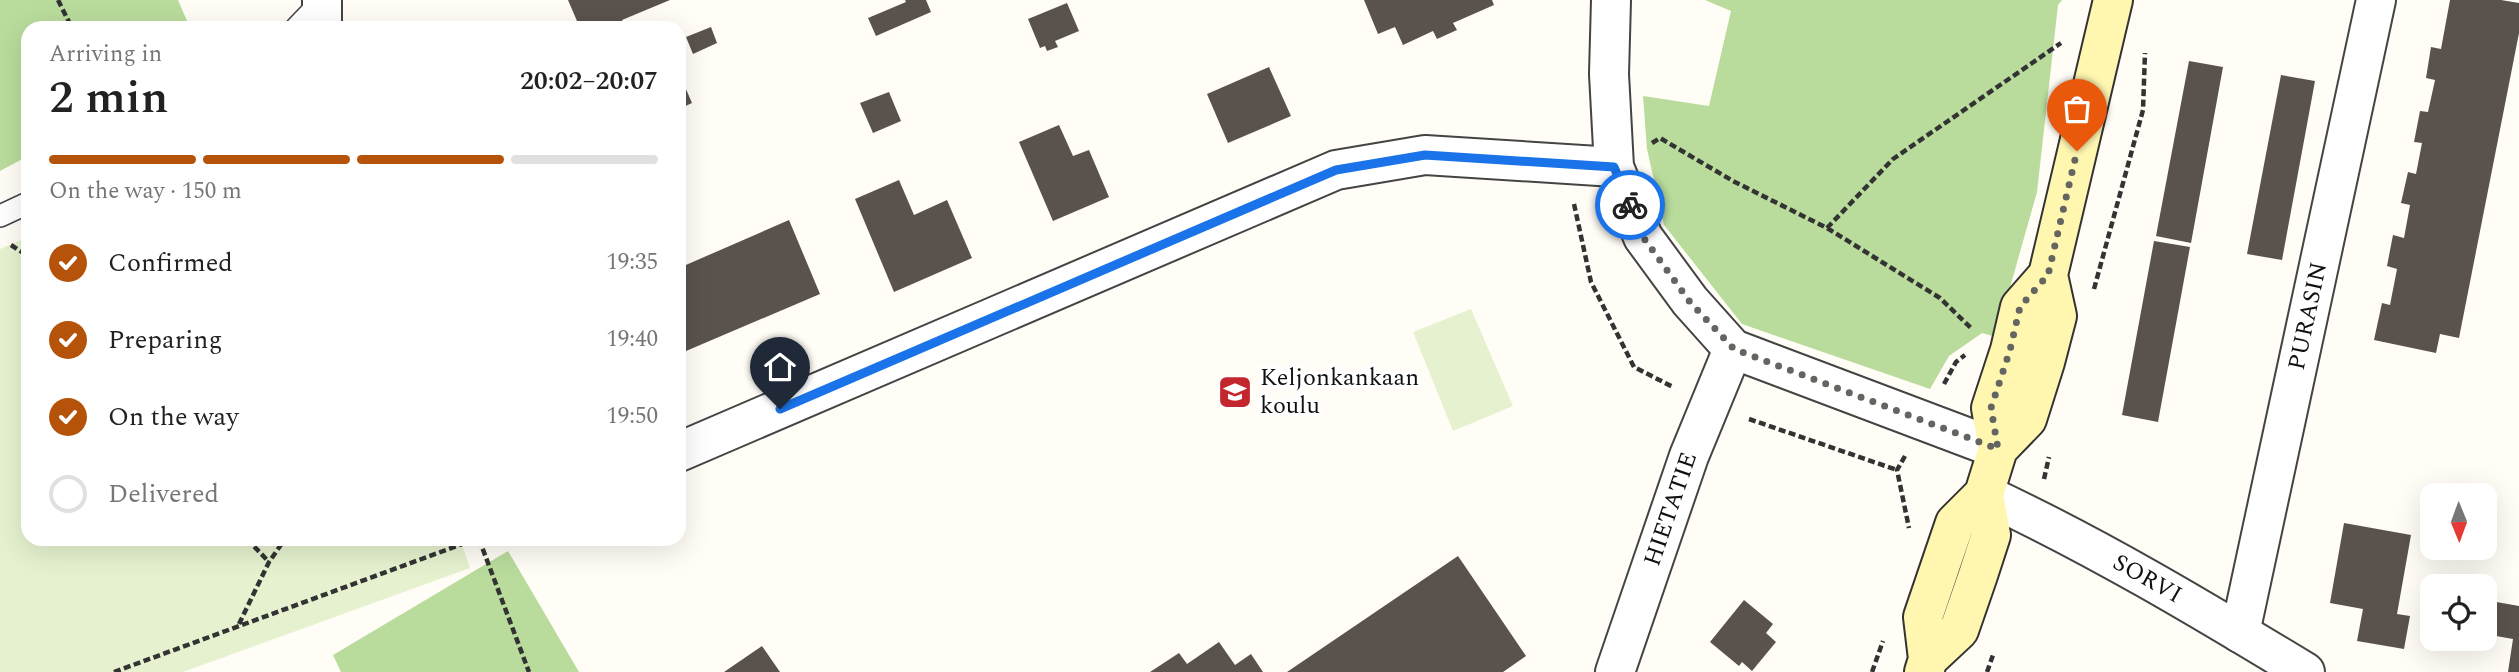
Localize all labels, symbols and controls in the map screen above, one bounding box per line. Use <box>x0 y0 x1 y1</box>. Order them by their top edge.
text: Arriving in <box>49 37 162 72</box>
text: 20:02–20:07 <box>520 61 658 101</box>
text: 2 min <box>49 63 168 133</box>
pin <box>2047 79 2107 151</box>
icon: bag <box>2058 90 2096 128</box>
courier <box>1595 170 1665 240</box>
text: On the way · 150 m <box>49 174 242 209</box>
icon: bike <box>1611 186 1649 224</box>
text: Confirmed <box>108 243 233 283</box>
icon: check <box>49 244 87 282</box>
text: 19:35 <box>606 245 658 280</box>
street label: PURASIN <box>2279 259 2337 374</box>
text: Preparing <box>108 320 222 360</box>
icon: check <box>49 321 87 359</box>
text: 19:40 <box>606 322 658 357</box>
pin <box>750 337 810 409</box>
icon: home <box>761 348 799 386</box>
place label: Keljonkankaan koulu <box>1260 360 1419 424</box>
school or university icon: Keljonkankaan koulu <box>1216 373 1254 411</box>
text: On the way <box>108 397 239 437</box>
icon: check <box>49 398 87 436</box>
text: 19:50 <box>606 399 658 434</box>
street label: HIETATIE <box>1635 447 1707 571</box>
text: Delivered <box>108 474 219 514</box>
north arrow <box>2420 483 2497 560</box>
map controls <box>2420 483 2497 651</box>
street label: SORVI <box>2106 545 2189 613</box>
button: locate <box>2420 574 2497 651</box>

